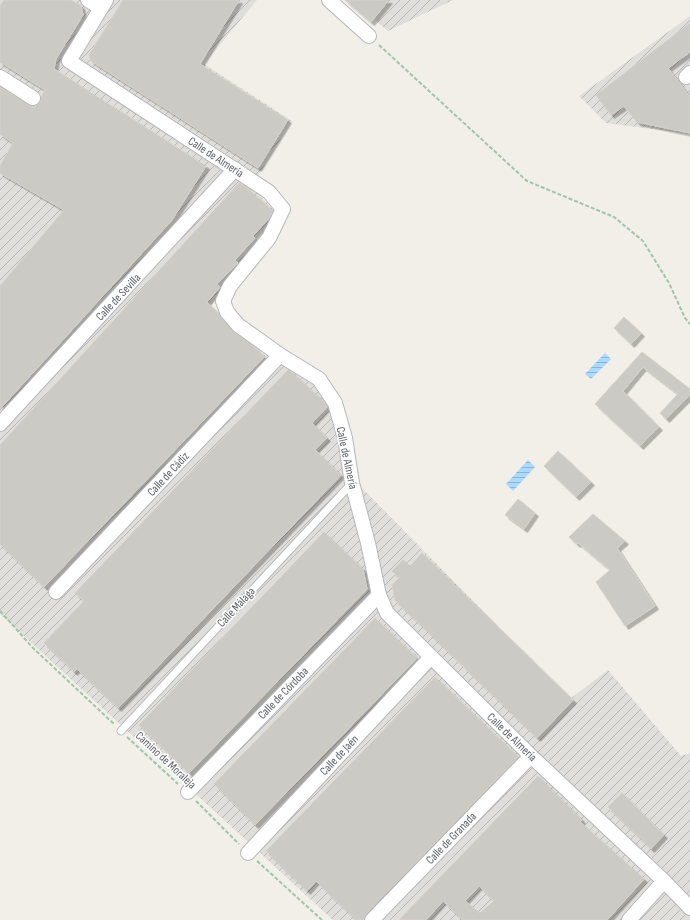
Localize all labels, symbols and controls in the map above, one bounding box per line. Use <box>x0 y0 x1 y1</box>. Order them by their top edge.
street label: Calle de Almería <box>185 134 247 181</box>
street label: Calle de Sevilla <box>93 270 144 324</box>
street label: Calle de Almería <box>333 425 361 491</box>
street label: Calle de Cádiz <box>144 449 193 500</box>
street label: Calle Málaga <box>214 584 259 630</box>
street label: Calle de Córdoba <box>255 664 312 723</box>
street label: Calle de Almería <box>484 710 540 765</box>
street label: Camino de Moraleja <box>132 728 199 793</box>
street label: Calle de Jaén <box>317 732 362 779</box>
street label: Calle de Granada <box>423 809 480 867</box>

